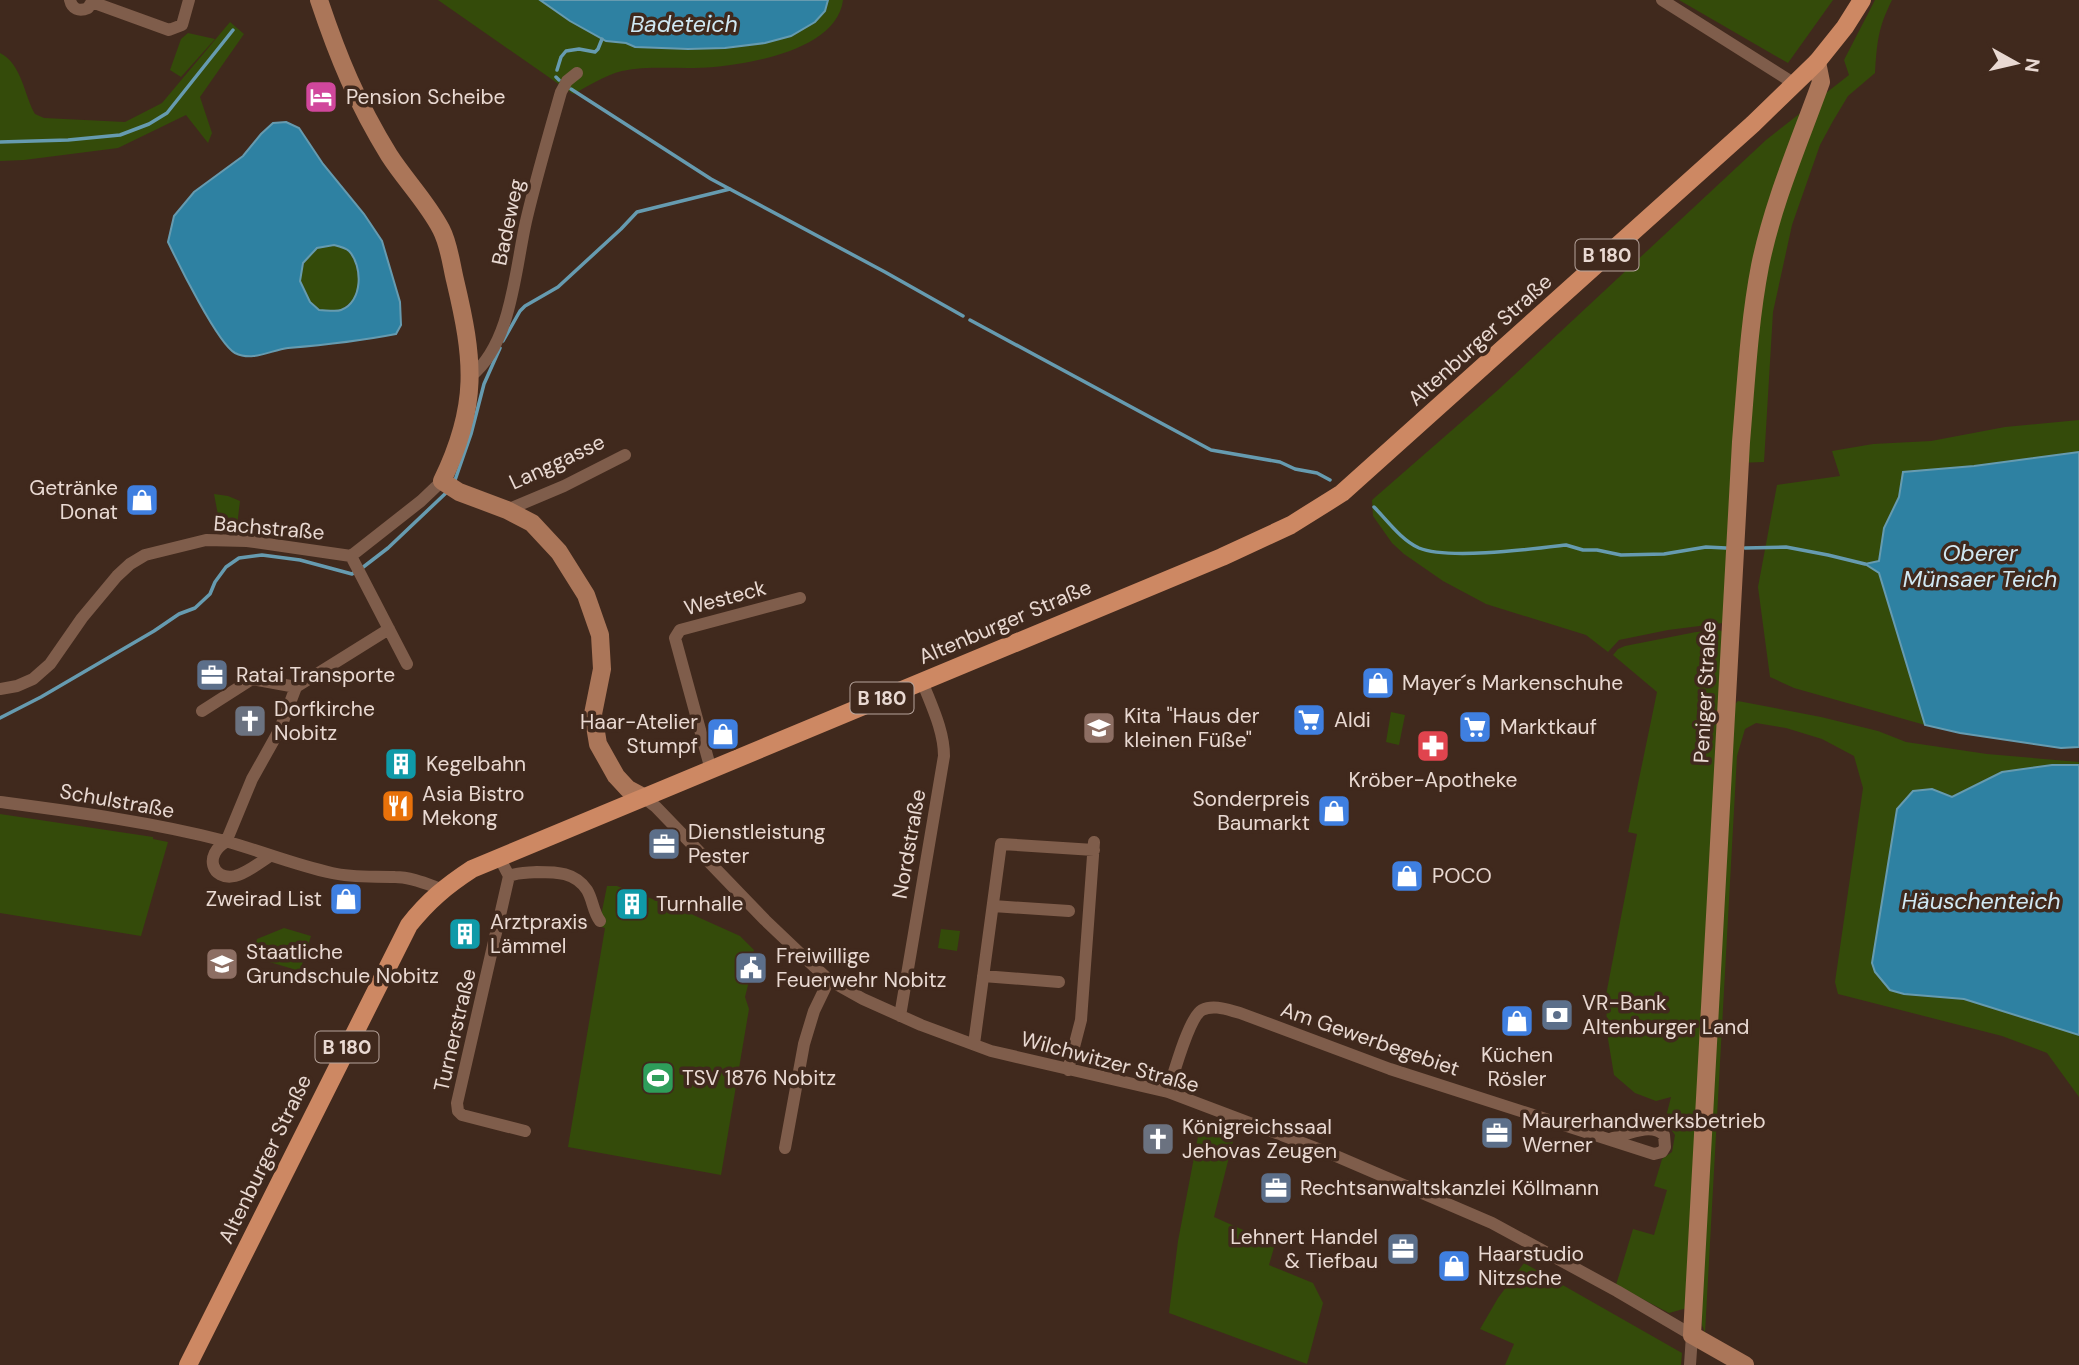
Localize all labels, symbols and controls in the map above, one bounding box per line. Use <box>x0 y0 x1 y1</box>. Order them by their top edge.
water label: Badeteich <box>630 9 738 39</box>
north arrow <box>1981 28 2051 98</box>
text: N <box>2019 57 2046 74</box>
hotel icon: Pension Scheibe <box>302 78 340 116</box>
place label: Pension Scheibe <box>346 83 506 111</box>
street label: Badeweg <box>485 176 531 268</box>
road number: B 180 <box>1576 240 1638 270</box>
street label: Altenburger Straße <box>1402 268 1558 412</box>
street label: Langgasse <box>505 428 609 496</box>
place label: Getränke Donat <box>29 474 118 526</box>
shop icon: Getränke Donat <box>123 481 161 519</box>
street label: Bachstraße <box>212 509 326 547</box>
water label: Oberer Münsaer Teich <box>1903 538 2057 594</box>
street label: Altenburger Straße <box>914 573 1096 671</box>
street label: Westeck <box>681 574 769 622</box>
street label: Peniger Straße <box>1687 620 1723 764</box>
office icon: Ratai Transporte <box>193 656 231 694</box>
place label: Ratai Transporte <box>236 661 395 689</box>
shop icon: Mayer´s Markenschuhe <box>1359 664 1397 702</box>
place label: Mayer´s Markenschuhe <box>1402 669 1623 697</box>
road number: B 180 <box>850 682 914 713</box>
place label: Dorfkirche Nobitz <box>274 695 375 747</box>
supermarket icon: Aldi <box>1290 701 1328 739</box>
church icon: Dorfkirche Nobitz <box>231 702 269 740</box>
place label: Kita "Haus der kleinen Füße" <box>1124 702 1260 754</box>
place label: Aldi <box>1334 706 1371 734</box>
place label: Haar-Atelier Stumpf <box>580 708 698 760</box>
supermarket icon: Marktkauf <box>1456 708 1494 746</box>
school or university icon: Kita "Haus der kleinen Füße" <box>1080 709 1118 747</box>
place label: Marktkauf <box>1500 713 1597 741</box>
shop icon: Haar-Atelier Stumpf <box>704 715 742 753</box>
pharmacy icon: Kröber-Apotheke <box>1414 727 1452 765</box>
building icon: Kegelbahn <box>382 745 420 783</box>
place label: Kegelbahn <box>426 750 526 778</box>
place label: Kröber-Apotheke <box>1349 766 1517 794</box>
street label: Schulstraße <box>57 777 177 825</box>
place label: Asia Bistro Mekong <box>422 780 524 832</box>
place label: Sonderpreis Baumarkt <box>1192 785 1310 837</box>
restaurant icon: Asia Bistro Mekong <box>379 787 417 825</box>
street label: Nordstraße <box>886 787 932 901</box>
shop icon: Sonderpreis Baumarkt <box>1315 792 1353 830</box>
place label: Dienstleistung Pester <box>688 818 826 870</box>
office icon: Dienstleistung Pester <box>645 825 683 863</box>
shop icon: POCO <box>1388 857 1426 895</box>
place label: POCO <box>1432 862 1492 890</box>
shop icon: Zweirad List <box>327 880 365 918</box>
place label: Zweirad List <box>206 885 322 913</box>
building icon: Turnhalle <box>613 885 651 923</box>
water label: Häuschenteich <box>1901 886 2061 916</box>
place label: Turnhalle <box>656 890 743 918</box>
place label: Arztpraxis Lämmel <box>490 908 588 960</box>
building icon: Arztpraxis Lämmel <box>446 915 484 953</box>
place label: Staatliche Grundschule Nobitz <box>246 938 439 990</box>
place label: Freiwillige Feuerwehr Nobitz <box>776 942 946 994</box>
school or university icon: Staatliche Grundschule Nobitz <box>203 945 241 983</box>
public building icon: Freiwillige Feuerwehr Nobitz <box>732 949 770 987</box>
street label: Turnerstraße <box>427 966 483 1094</box>
place label: VR-Bank Altenburger Land <box>1582 989 1750 1041</box>
street label: Am Gewerbegebiet <box>1277 995 1463 1083</box>
bank icon: VR-Bank Altenburger Land <box>1538 996 1576 1034</box>
shop icon: Küchen Rösler <box>1498 1002 1536 1040</box>
street label: Wilchwitzer Straße <box>1018 1025 1202 1099</box>
road number: B 180 <box>316 1032 378 1063</box>
place label: Küchen Rösler <box>1481 1041 1553 1093</box>
sports icon: TSV 1876 Nobitz <box>639 1059 677 1097</box>
place label: TSV 1876 Nobitz <box>682 1064 836 1092</box>
street label: Altenburger Straße <box>212 1070 318 1248</box>
place label: Maurerhandwerksbetrieb Werner <box>1522 1107 1766 1159</box>
place label: Königreichssaal Jehovas Zeugen <box>1182 1113 1337 1165</box>
office icon: Maurerhandwerksbetrieb Werner <box>1478 1114 1516 1152</box>
church icon: Königreichssaal Jehovas Zeugen <box>1139 1120 1177 1158</box>
office icon: Rechtsanwaltskanzlei Köllmann <box>1257 1169 1295 1207</box>
place label: Rechtsanwaltskanzlei Köllmann <box>1300 1174 1599 1202</box>
place label: Lehnert Handel & Tiefbau <box>1230 1223 1378 1275</box>
office icon: Lehnert Handel & Tiefbau <box>1384 1230 1422 1268</box>
place label: Haarstudio Nitzsche <box>1478 1240 1584 1292</box>
shop icon: Haarstudio Nitzsche <box>1435 1247 1473 1285</box>

